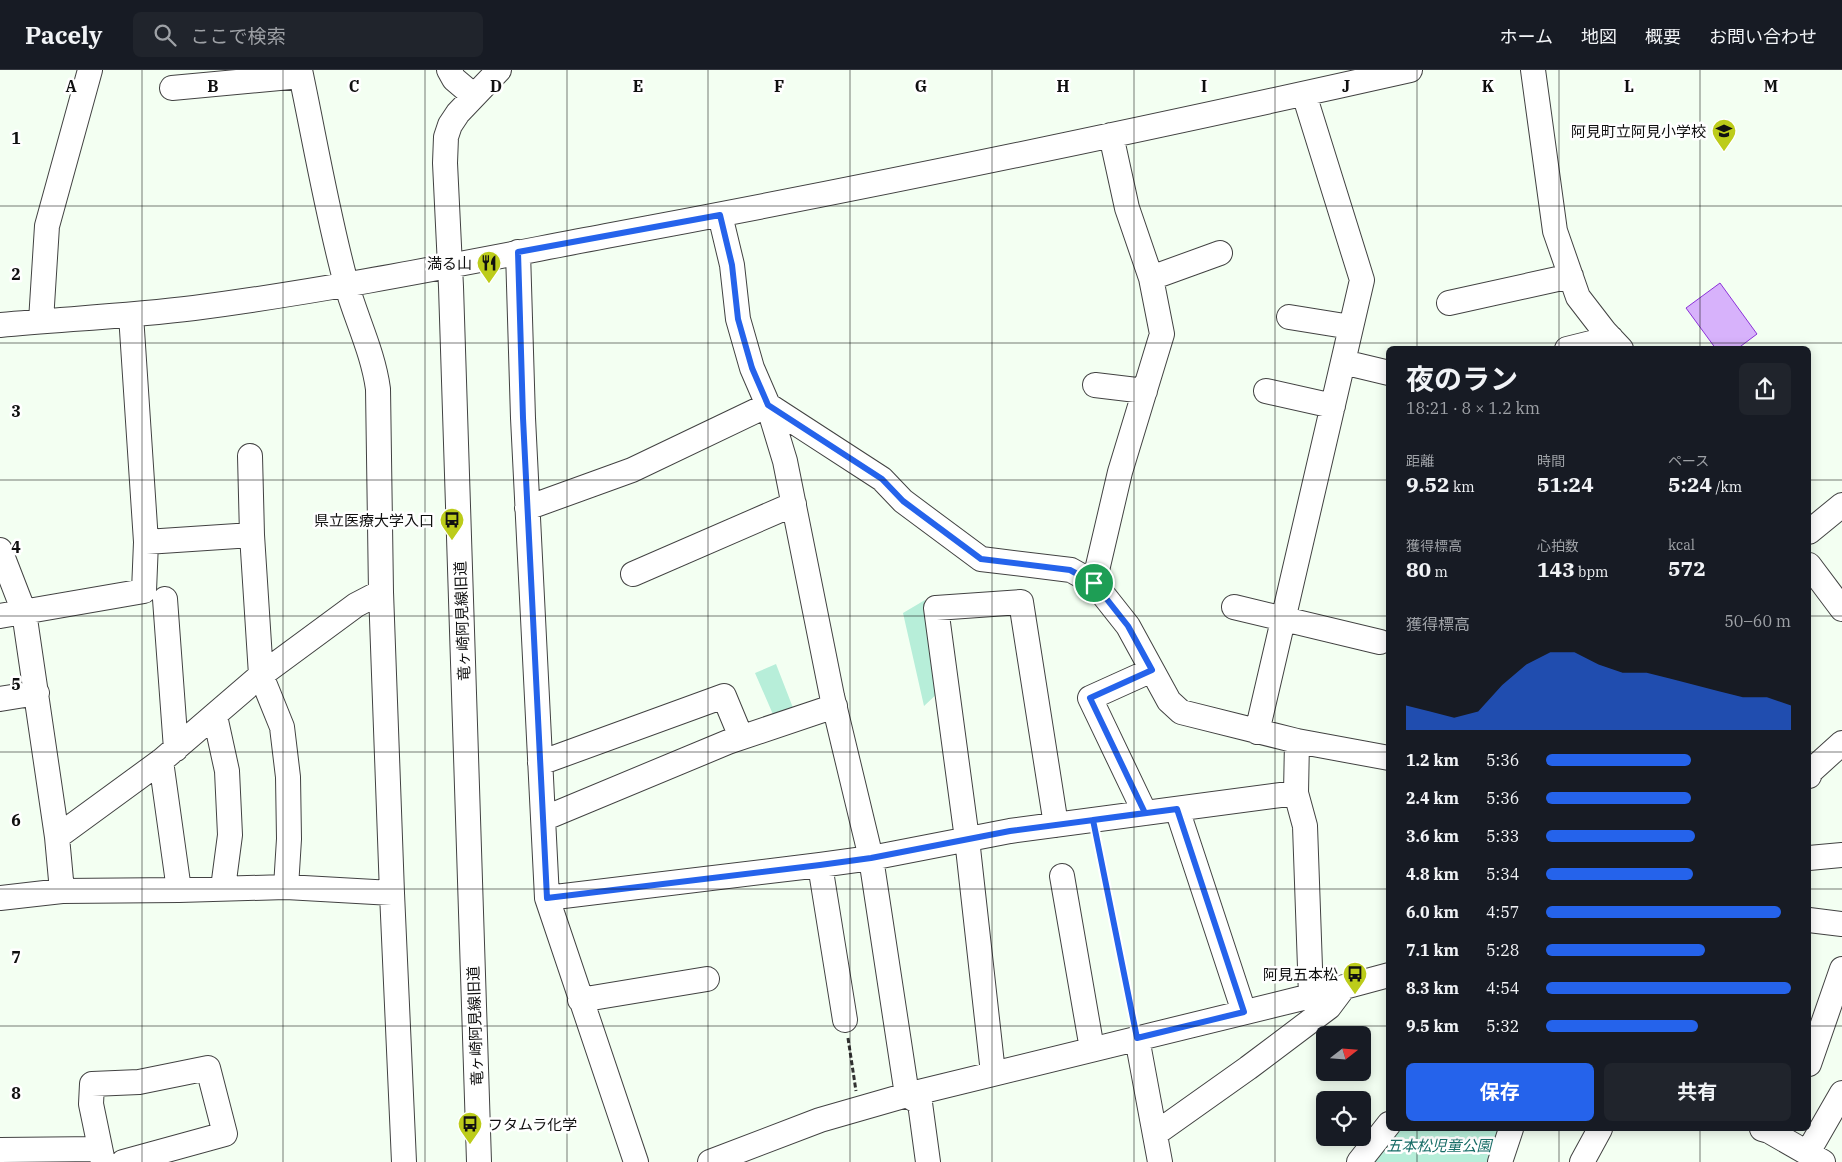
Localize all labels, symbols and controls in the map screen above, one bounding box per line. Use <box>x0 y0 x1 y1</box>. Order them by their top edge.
search box <box>133 12 483 57</box>
text: Pacely <box>25 19 103 51</box>
icon: search <box>151 21 179 49</box>
text: ここで検索 <box>191 24 286 48</box>
text: ホーム <box>1500 25 1553 48</box>
text: 地図 <box>1581 25 1617 48</box>
text: 概要 <box>1645 25 1681 48</box>
text: お問い合わせ <box>1709 25 1817 48</box>
text: A <box>65 76 77 96</box>
text: B <box>207 76 219 96</box>
text: C <box>349 76 359 96</box>
text: D <box>490 76 502 96</box>
text: E <box>633 76 643 96</box>
text: F <box>774 76 784 96</box>
text: G <box>915 76 927 96</box>
text: H <box>1057 76 1070 96</box>
text: I <box>1201 76 1207 96</box>
text: J <box>1342 76 1350 96</box>
text: K <box>1482 76 1495 96</box>
text: L <box>1624 76 1634 96</box>
text: M <box>1764 76 1778 96</box>
school or university icon: 阿見町立阿見小学校 <box>1711 118 1737 152</box>
place label: 阿見町立阿見小学校 <box>1571 122 1706 141</box>
text: 1 <box>11 128 21 148</box>
restaurant icon: 満る山 <box>476 250 502 284</box>
place label: 満る山 <box>427 254 472 273</box>
text: 2 <box>11 264 21 284</box>
text: 夜のラン <box>1406 360 1518 397</box>
button: share <box>1739 363 1791 415</box>
text: 18:21 · 8 × 1.2 km <box>1406 398 1540 418</box>
text: 3 <box>11 401 21 421</box>
text: 距離 <box>1406 452 1434 470</box>
text: 時間 <box>1537 452 1565 470</box>
text: ペース <box>1668 452 1709 470</box>
text: 9.52 <box>1406 470 1450 498</box>
text: 51:24 <box>1537 470 1594 498</box>
text: 5:24 <box>1668 470 1712 498</box>
text: km <box>1450 478 1475 496</box>
text: /km <box>1712 478 1742 496</box>
bus stop icon: 県立医療大学入口 <box>439 507 465 541</box>
place label: 県立医療大学入口 <box>314 511 434 530</box>
text: kcal <box>1668 536 1695 554</box>
text: 4 <box>11 537 21 557</box>
text: 獲得標高 <box>1406 537 1462 555</box>
text: 心拍数 <box>1537 537 1579 555</box>
text: 572 <box>1668 554 1706 582</box>
text: 80 <box>1406 555 1431 583</box>
text: 143 <box>1537 555 1575 583</box>
street label: 竜ヶ崎阿見線旧道 <box>450 561 474 681</box>
pin <box>1073 562 1115 604</box>
text: m <box>1431 563 1448 581</box>
text: bpm <box>1575 563 1608 581</box>
icon: arrive <box>1080 569 1108 597</box>
text: 50–60 m <box>1724 611 1791 631</box>
text: 獲得標高 <box>1406 614 1470 634</box>
text: 5 <box>11 674 21 694</box>
text: 1.2 km <box>1406 750 1459 770</box>
text: 5:36 <box>1486 750 1519 770</box>
text: 2.4 km <box>1406 788 1459 808</box>
text: 5:36 <box>1486 788 1519 808</box>
text: 6 <box>11 810 21 830</box>
text: 3.6 km <box>1406 826 1459 846</box>
text: 5:33 <box>1486 826 1519 846</box>
text: 4.8 km <box>1406 864 1459 884</box>
text: 5:34 <box>1486 864 1519 884</box>
text: 6.0 km <box>1406 902 1459 922</box>
text: 4:57 <box>1486 902 1519 922</box>
text: 7.1 km <box>1406 940 1459 960</box>
text: 5:28 <box>1486 940 1519 960</box>
text: 7 <box>11 947 21 967</box>
bus stop icon: 阿見五本松 <box>1342 961 1368 995</box>
place label: 阿見五本松 <box>1263 965 1338 984</box>
street label: 竜ヶ崎阿見線旧道 <box>463 966 487 1086</box>
text: 8.3 km <box>1406 978 1459 998</box>
text: 4:54 <box>1486 978 1519 998</box>
text: 9.5 km <box>1406 1016 1459 1036</box>
text: 5:32 <box>1486 1016 1519 1036</box>
north arrow <box>1316 1026 1371 1081</box>
map controls <box>1316 1026 1371 1146</box>
button: 保存 <box>1406 1063 1594 1121</box>
button: 共有 <box>1604 1063 1791 1121</box>
text: 8 <box>11 1083 21 1103</box>
button: locate <box>1316 1091 1371 1146</box>
bus stop icon: フタムラ化学 <box>457 1111 483 1145</box>
place label: フタムラ化学 <box>488 1115 577 1134</box>
park label: 五本松児童公園 <box>1386 1136 1493 1155</box>

